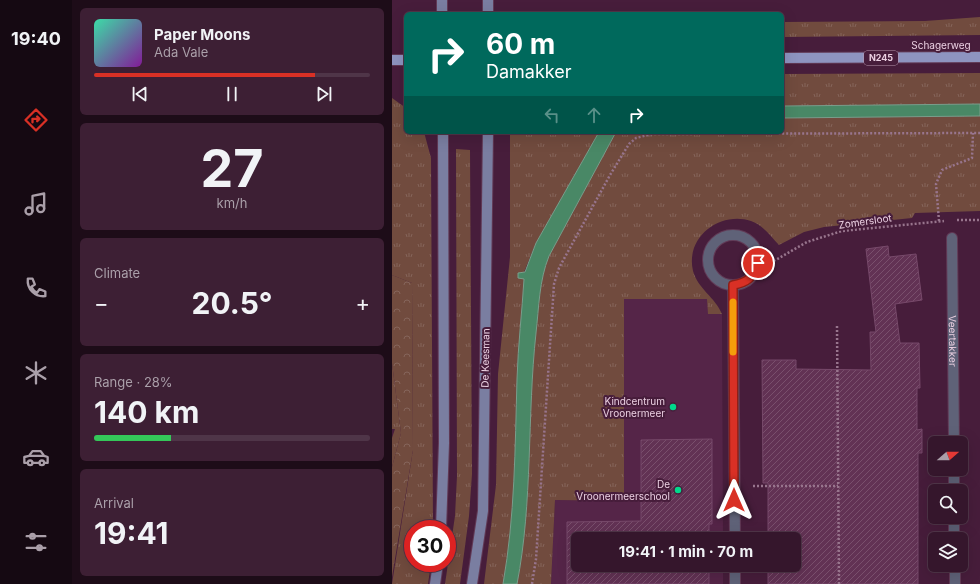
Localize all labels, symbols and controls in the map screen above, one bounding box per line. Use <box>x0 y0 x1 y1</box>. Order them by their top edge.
text: Paper Moons <box>154 25 250 44</box>
text: 60 m <box>486 27 555 61</box>
text: 19:40 <box>11 28 61 49</box>
icon: right <box>420 28 472 80</box>
street label: Schagerweg <box>911 39 971 51</box>
text: Ada Vale <box>154 44 208 60</box>
road number: N245 <box>864 51 898 65</box>
text: Damakker <box>486 61 572 82</box>
icon: previous <box>129 83 151 105</box>
icon: pause <box>221 83 243 105</box>
icon: next <box>313 83 335 105</box>
icon: left <box>541 104 563 126</box>
icon: ahead <box>583 104 605 126</box>
icon: right <box>625 104 647 126</box>
icon: directions <box>22 106 50 134</box>
text: 27 <box>201 137 264 200</box>
icon: music <box>22 190 50 218</box>
text: km/h <box>217 195 247 211</box>
street label: Zomersloot <box>838 211 893 231</box>
pin <box>741 246 775 280</box>
icon: arrive <box>747 252 769 274</box>
text: Climate <box>94 265 140 281</box>
icon: phone <box>22 274 50 302</box>
text: 20.5° <box>192 285 272 321</box>
text: − <box>94 290 109 316</box>
text: + <box>355 290 370 316</box>
street label: Veertakker <box>947 315 959 367</box>
street label: De Keesman <box>478 328 492 388</box>
icon: climate <box>22 359 50 387</box>
text: Range · 28% <box>94 374 173 390</box>
text: 140 km <box>94 394 199 430</box>
place label: Kindcentrum Vroonermeer <box>603 395 665 419</box>
marker: Kindcentrum Vroonermeer <box>668 402 678 412</box>
north arrow <box>928 436 968 476</box>
map controls <box>928 436 968 572</box>
icon: car <box>22 443 50 471</box>
place label: De Vroonermeerschool <box>576 478 670 502</box>
position arrow <box>713 479 755 521</box>
button: search <box>928 484 968 524</box>
marker: De Vroonermeerschool <box>673 485 683 495</box>
text: Arrival <box>94 495 134 511</box>
text: 19:41 <box>94 515 169 551</box>
speed limit sign: 30 <box>404 520 456 572</box>
icon: filters <box>22 528 50 556</box>
button: layers <box>928 532 968 572</box>
text: 19:41 · 1 min · 70 m <box>619 542 753 561</box>

